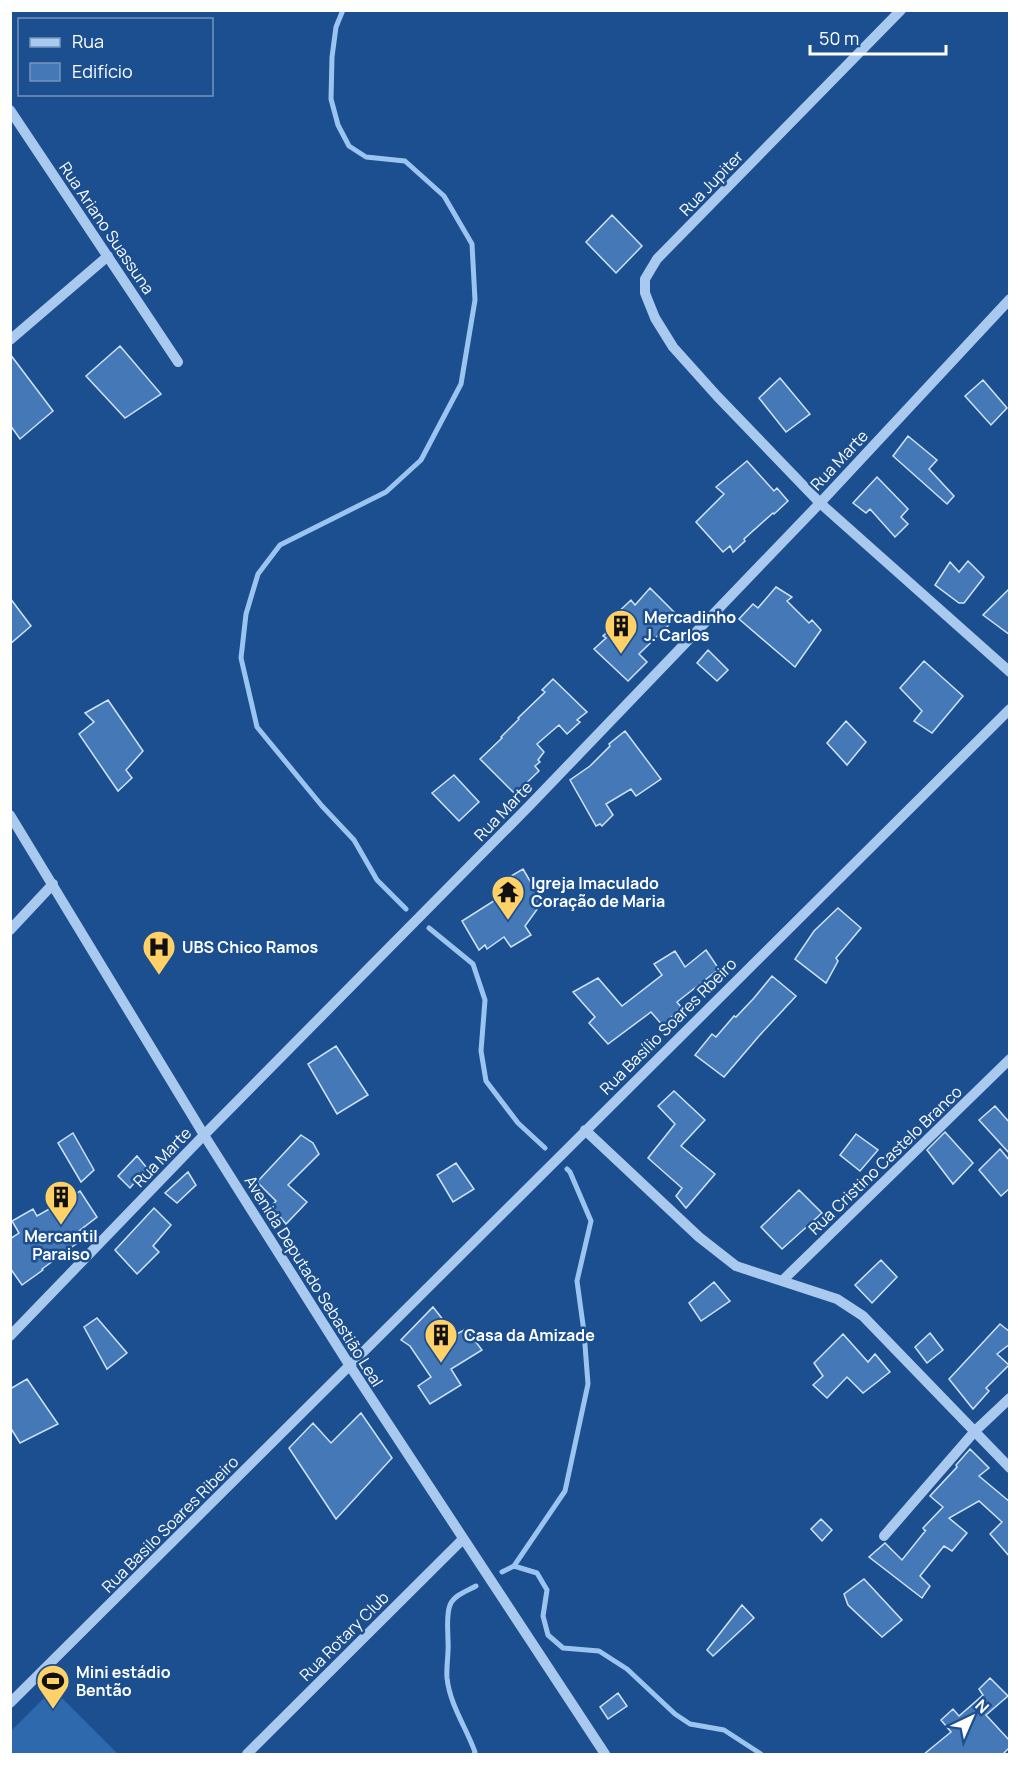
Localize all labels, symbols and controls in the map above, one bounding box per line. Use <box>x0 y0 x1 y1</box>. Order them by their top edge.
legend <box>18 18 213 96</box>
scale bar <box>810 18 946 56</box>
text: 50 m <box>819 26 859 50</box>
text: Rua <box>72 29 104 53</box>
text: Edifício <box>72 59 133 83</box>
street label: Rua Jupiter <box>674 145 748 220</box>
street label: Rua Ariano Suassuna <box>54 157 160 299</box>
street label: Rua Marte <box>805 425 873 495</box>
place label: Mercadinho J. Carlos <box>644 606 736 646</box>
building icon: Mercadinho J. Carlos <box>603 608 639 655</box>
street label: Rua Marte <box>469 776 537 846</box>
place label: Igreja Imaculado Coração de Maria <box>531 872 665 912</box>
temple icon: Igreja Imaculado Coração de Maria <box>490 874 526 921</box>
hospital icon: UBS Chico Ramos <box>141 929 177 976</box>
place label: UBS Chico Ramos <box>182 936 318 958</box>
street label: Rua Basílio Soares Rbeiro <box>595 953 741 1099</box>
street label: Rua Cristino Castelo Branco <box>803 1081 967 1239</box>
street label: Rua Marte <box>128 1122 196 1192</box>
street label: Avenida Deputado Sebastião Leal <box>240 1171 388 1391</box>
building icon: Mercantil Paraiso <box>43 1179 79 1226</box>
place label: Mercantil Paraiso <box>24 1225 98 1265</box>
building icon: Casa da Amizade <box>423 1317 459 1364</box>
place label: Casa da Amizade <box>464 1324 595 1346</box>
street label: Rua Basilo Soares Ribeiro <box>97 1451 243 1597</box>
street label: Rua Rotary Club <box>295 1587 393 1685</box>
place label: Mini estádio Bentão <box>76 1661 171 1701</box>
sports icon: Mini estádio Bentão <box>35 1663 71 1710</box>
north arrow <box>942 1687 1002 1747</box>
text: N <box>971 1694 994 1718</box>

